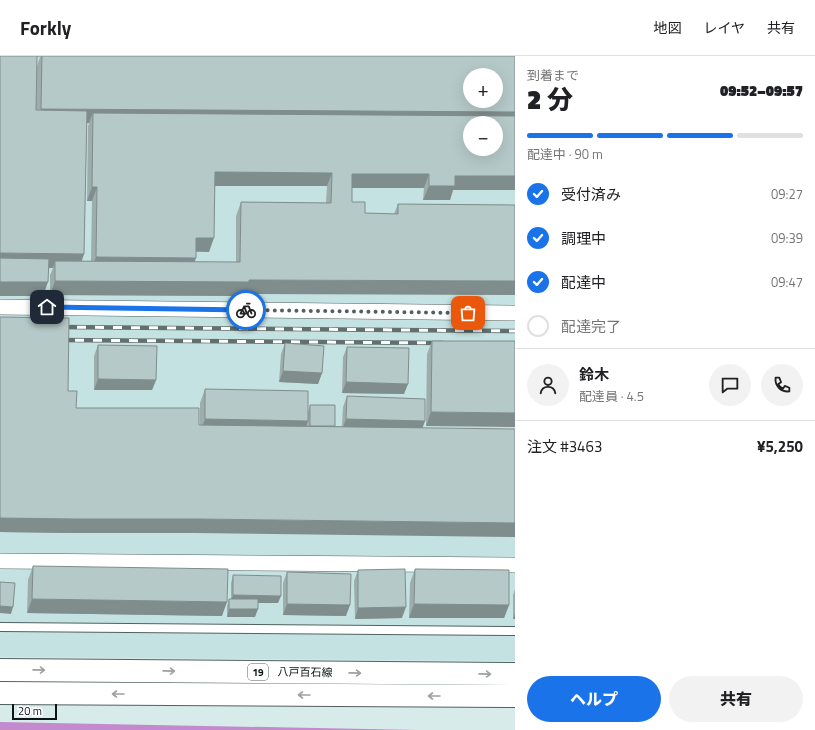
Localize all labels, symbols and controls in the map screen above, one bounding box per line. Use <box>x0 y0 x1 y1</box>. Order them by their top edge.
text: Forkly <box>20 13 71 42</box>
text: 地図 <box>653 17 681 38</box>
text: レイヤ <box>703 17 745 38</box>
text: 共有 <box>767 17 795 38</box>
text: 到着まで <box>527 65 579 85</box>
map controls <box>463 68 503 156</box>
button: + <box>463 68 503 108</box>
text: 09:52–09:57 <box>720 79 803 102</box>
text: 2 分 <box>527 80 573 119</box>
button: − <box>463 116 503 156</box>
text: 配達中 · 90 m <box>527 144 603 164</box>
icon: check <box>527 183 549 205</box>
text: 受付済み <box>561 183 621 206</box>
text: 09:27 <box>771 184 803 204</box>
icon: check <box>527 227 549 249</box>
text: 調理中 <box>561 227 606 250</box>
text: 09:39 <box>771 228 803 248</box>
icon: check <box>527 271 549 293</box>
text: 配達中 <box>561 271 606 294</box>
text: 09:47 <box>771 272 803 292</box>
pin <box>30 290 64 324</box>
courier <box>226 290 266 330</box>
icon: home <box>36 296 58 318</box>
pin <box>451 296 485 330</box>
icon: bike <box>235 299 257 321</box>
icon: bag <box>457 302 479 324</box>
text: 配達完了 <box>561 315 621 338</box>
text: 鈴木 <box>579 363 609 386</box>
button: person <box>527 364 569 406</box>
button: chat <box>709 364 751 406</box>
button: phone <box>761 364 803 406</box>
text: 配達員 · 4.5 <box>579 386 644 406</box>
text: 注文 #3463 <box>527 435 602 458</box>
text: ¥5,250 <box>757 435 803 458</box>
road number: 19 <box>248 664 268 680</box>
street label: 八戸百石線 <box>277 664 333 680</box>
one-way arrow <box>32 666 45 674</box>
one-way arrow <box>162 667 175 675</box>
one-way arrow <box>348 669 361 677</box>
one-way arrow <box>478 670 491 678</box>
button: ヘルプ <box>527 676 661 722</box>
button: 共有 <box>669 676 803 722</box>
one-way arrow <box>112 690 125 698</box>
one-way arrow <box>298 691 311 699</box>
one-way arrow <box>428 692 441 700</box>
scale bar <box>12 702 57 721</box>
text: 20 m <box>18 703 42 719</box>

